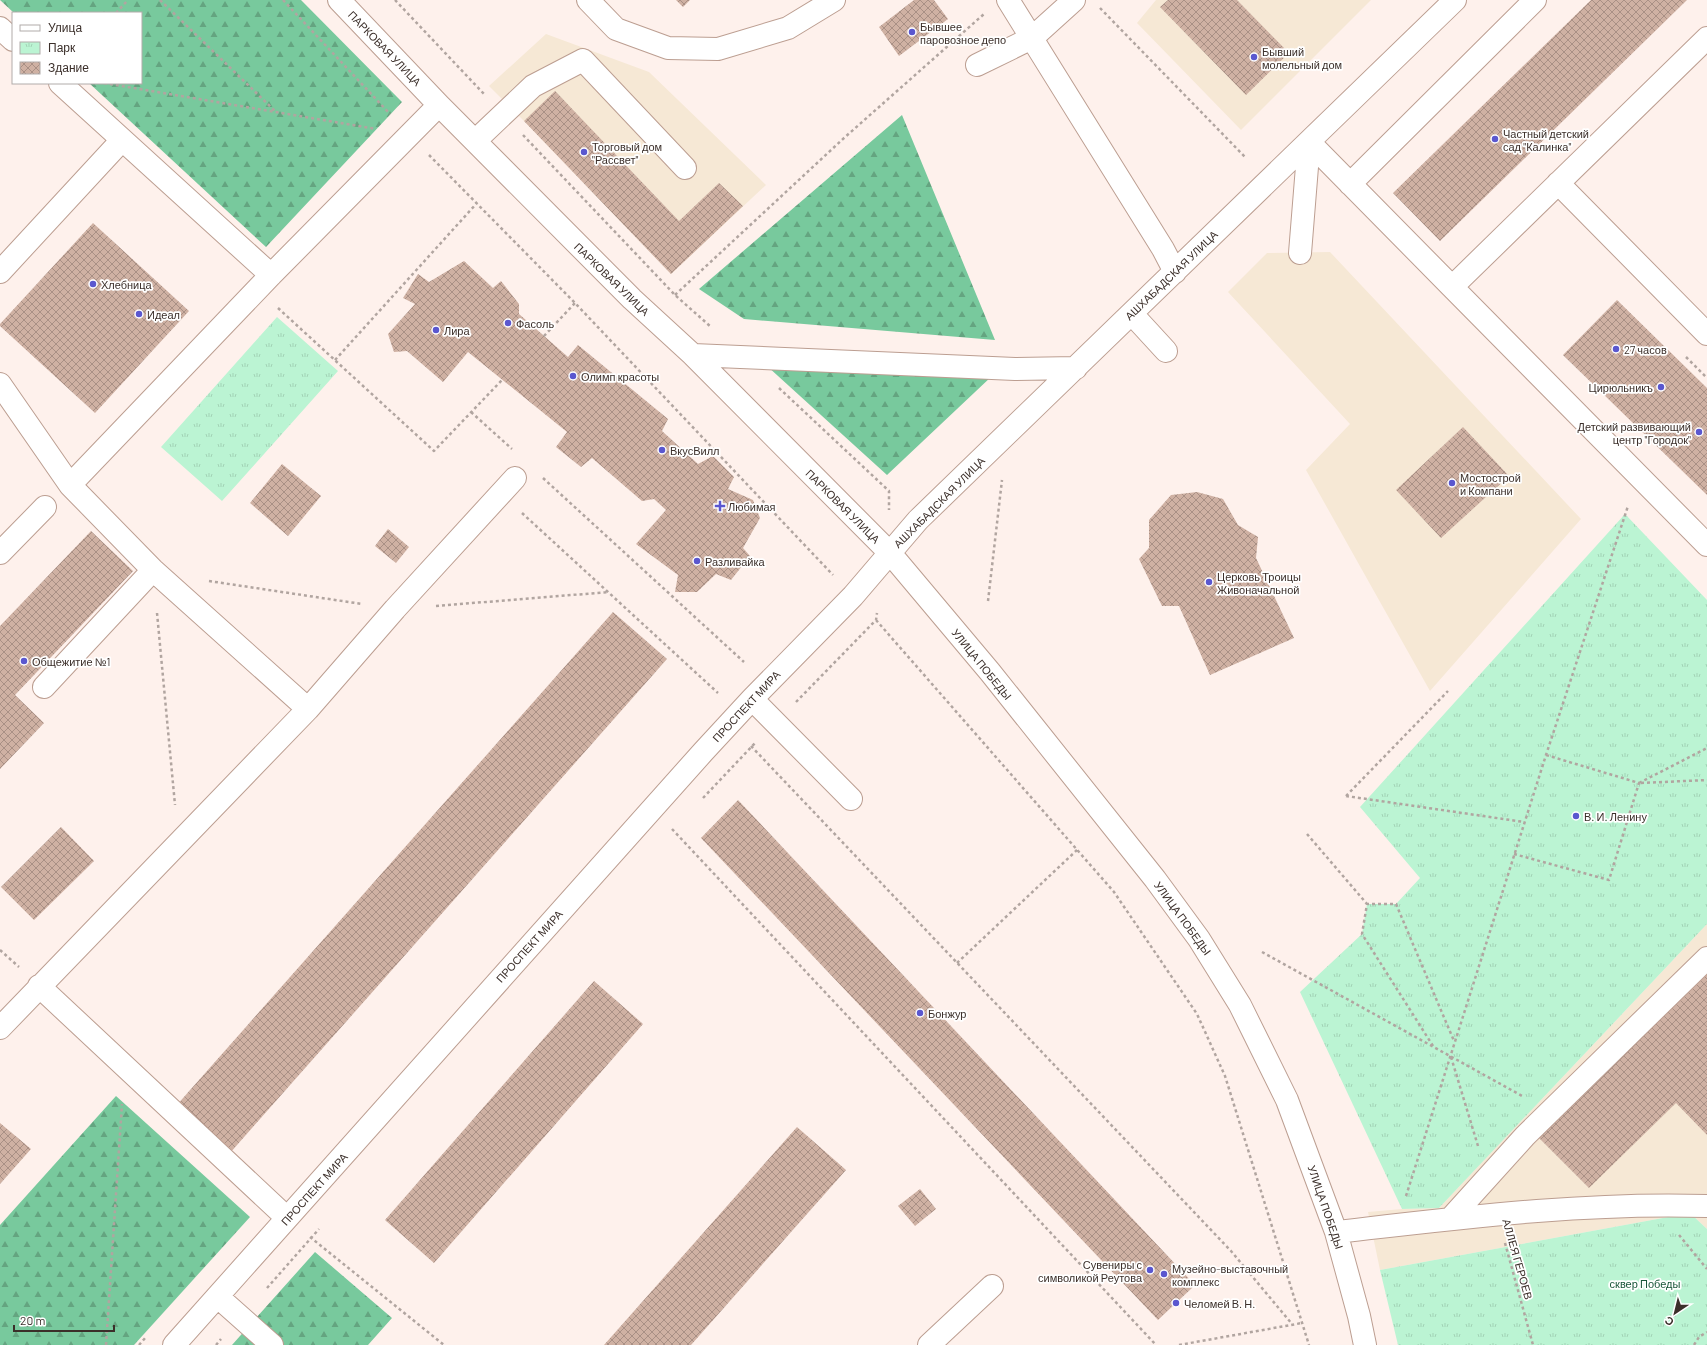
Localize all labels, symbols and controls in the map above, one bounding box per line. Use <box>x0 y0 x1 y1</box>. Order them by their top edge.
street label: ПАРКОВАЯ УЛИЦА <box>346 8 425 89</box>
legend <box>12 12 142 84</box>
text: Улица <box>48 20 82 35</box>
place label: Бывшее паровозное депо <box>920 20 1006 46</box>
marker: Бывшее паровозное депо <box>907 27 917 37</box>
text: Парк <box>48 40 76 55</box>
place label: Бывший молельный дом <box>1262 45 1342 71</box>
marker: Бывший молельный дом <box>1249 52 1259 62</box>
text: Здание <box>48 60 89 75</box>
place label: Частный детский сад "Калинка" <box>1503 127 1589 153</box>
marker: Частный детский сад "Калинка" <box>1490 134 1500 144</box>
place label: Торговый дом "Рассвет" <box>592 140 662 166</box>
marker: Торговый дом "Рассвет" <box>579 147 589 157</box>
street label: АШХАБАДСКАЯ УЛИЦА <box>1122 227 1220 322</box>
street label: ПАРКОВАЯ УЛИЦА <box>572 240 653 319</box>
place label: Хлебница <box>101 278 153 291</box>
marker: Хлебница <box>88 279 98 289</box>
place label: Идеал <box>147 308 180 321</box>
marker: Идеал <box>134 309 144 319</box>
place label: Фасоль <box>516 317 554 330</box>
marker: Фасоль <box>503 318 513 328</box>
place label: Лира <box>444 324 470 337</box>
marker: Лира <box>431 325 441 335</box>
place label: 27 часов <box>1624 343 1667 356</box>
marker: 27 часов <box>1611 344 1621 354</box>
place label: Олимп красоты <box>581 370 659 383</box>
marker: Олимп красоты <box>568 371 578 381</box>
place label: Цирюльникъ <box>1589 381 1653 394</box>
marker: Цирюльникъ <box>1656 382 1666 392</box>
place label: Детский развивающий центр "Городок" <box>1578 420 1691 446</box>
marker: Детский развивающий центр "Городок" <box>1694 427 1704 437</box>
place label: ВкусВилл <box>670 444 719 457</box>
marker: ВкусВилл <box>657 445 667 455</box>
street label: АШХАБАДСКАЯ УЛИЦА <box>891 453 988 550</box>
street label: ПАРКОВАЯ УЛИЦА <box>803 466 883 546</box>
place label: Мостострой и Компани <box>1460 471 1521 497</box>
marker: Мостострой и Компани <box>1447 478 1457 488</box>
place label: Любимая <box>728 500 776 513</box>
marker: Любимая <box>715 501 725 511</box>
place label: Разливайка <box>705 555 765 568</box>
marker: Разливайка <box>692 556 702 566</box>
place label: Церковь Троицы Живоначальной <box>1217 570 1301 596</box>
marker: Церковь Троицы Живоначальной <box>1204 577 1214 587</box>
street label: УЛИЦА ПОБЕДЫ <box>949 626 1015 702</box>
place label: Общежитие №1 <box>32 655 110 668</box>
marker: Общежитие №1 <box>19 656 29 666</box>
street label: ПРОСПЕКТ МИРА <box>710 667 783 744</box>
place label: В. И. Ленину <box>1584 810 1647 823</box>
marker: В. И. Ленину <box>1571 811 1581 821</box>
street label: УЛИЦА ПОБЕДЫ <box>1152 879 1214 957</box>
street label: ПРОСПЕКТ МИРА <box>493 907 565 985</box>
place label: Бонжур <box>928 1007 966 1020</box>
marker: Бонжур <box>915 1008 925 1018</box>
street label: ПРОСПЕКТ МИРА <box>278 1150 350 1228</box>
street label: УЛИЦА ПОБЕДЫ <box>1306 1163 1346 1251</box>
street label: АЛЛЕЯ ГЕРОЕВ <box>1500 1217 1536 1301</box>
place label: Сувениры с символикой Реутова <box>1038 1258 1143 1284</box>
place label: Музейно-выставочный комплекс <box>1172 1262 1288 1288</box>
marker: Сувениры с символикой Реутова <box>1145 1265 1155 1275</box>
marker: Музейно-выставочный комплекс <box>1159 1269 1169 1279</box>
park label: сквер Победы <box>1610 1277 1681 1290</box>
north arrow <box>1655 1293 1695 1333</box>
place label: Челомей В. Н. <box>1184 1297 1255 1310</box>
marker: Челомей В. Н. <box>1171 1298 1181 1308</box>
scale bar <box>14 1307 114 1333</box>
text: 20 m <box>20 1313 46 1327</box>
text: С <box>1662 1314 1676 1329</box>

